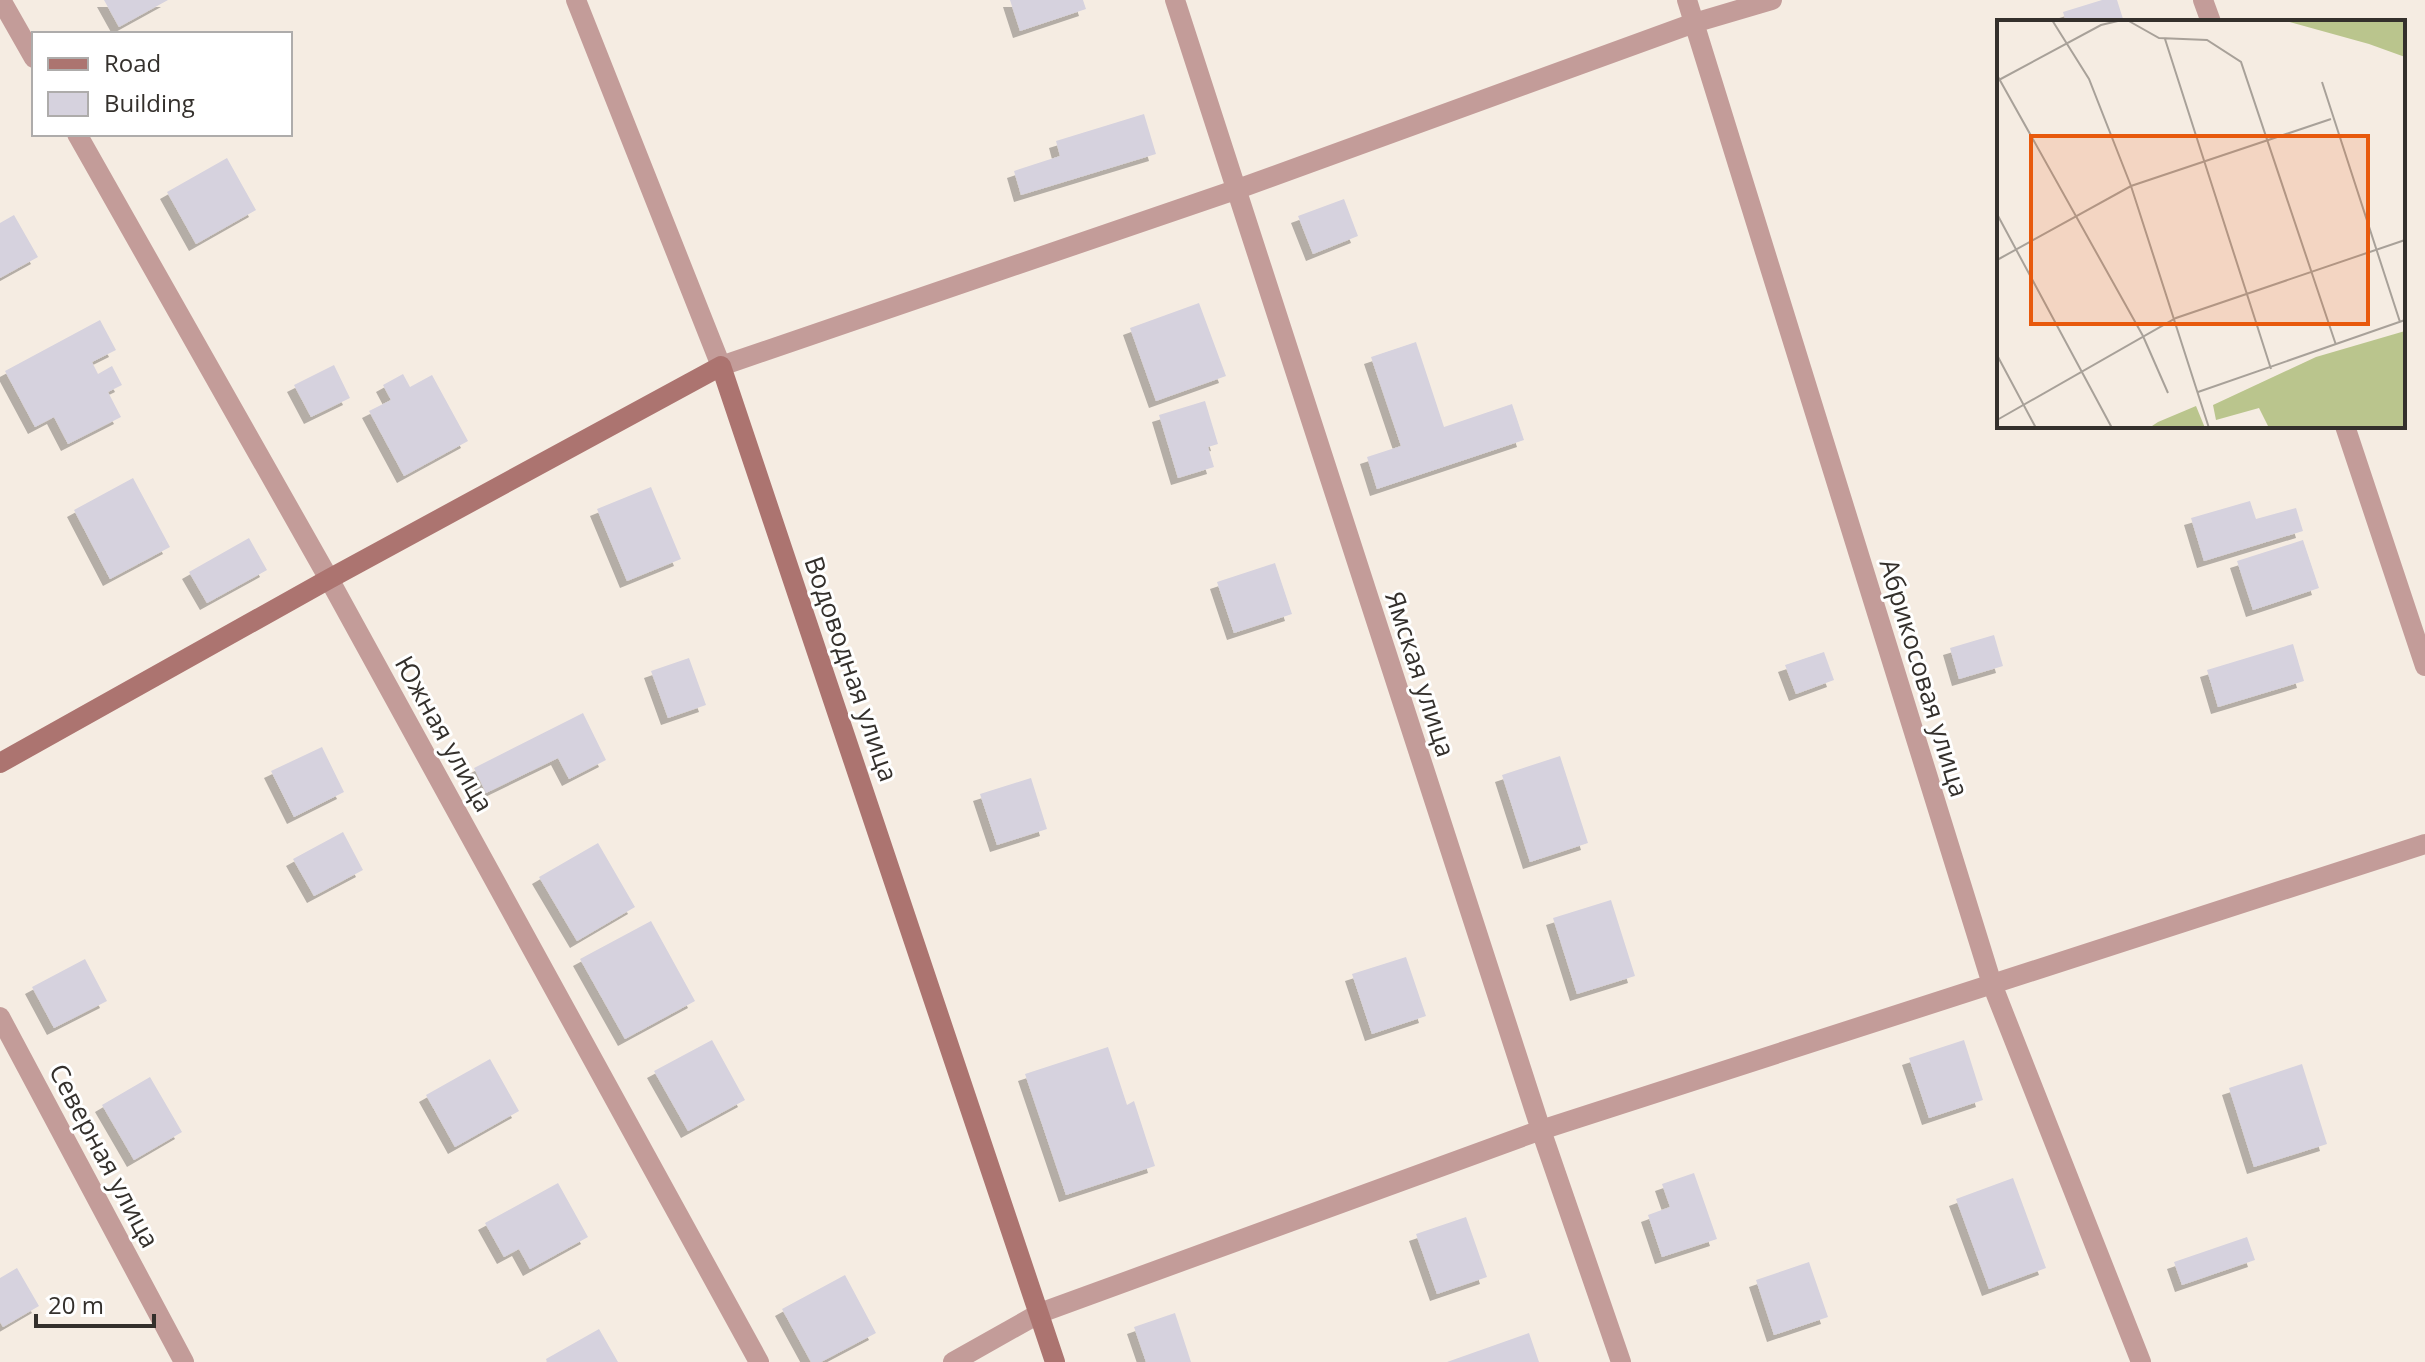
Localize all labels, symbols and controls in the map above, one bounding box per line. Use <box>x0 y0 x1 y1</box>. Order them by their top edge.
inset map <box>1997 20 2405 428</box>
legend <box>32 32 292 136</box>
text: Road <box>104 46 161 79</box>
text: Building <box>104 86 195 119</box>
street label: Водоводная улица <box>797 551 907 786</box>
street label: Абрикосовая улица <box>1872 554 1978 801</box>
street label: Ямская улица <box>1377 586 1465 761</box>
street label: Южная улица <box>387 649 503 818</box>
street label: Северная улица <box>41 1057 169 1254</box>
scale bar <box>36 1278 154 1328</box>
text: 20 m <box>48 1288 104 1321</box>

